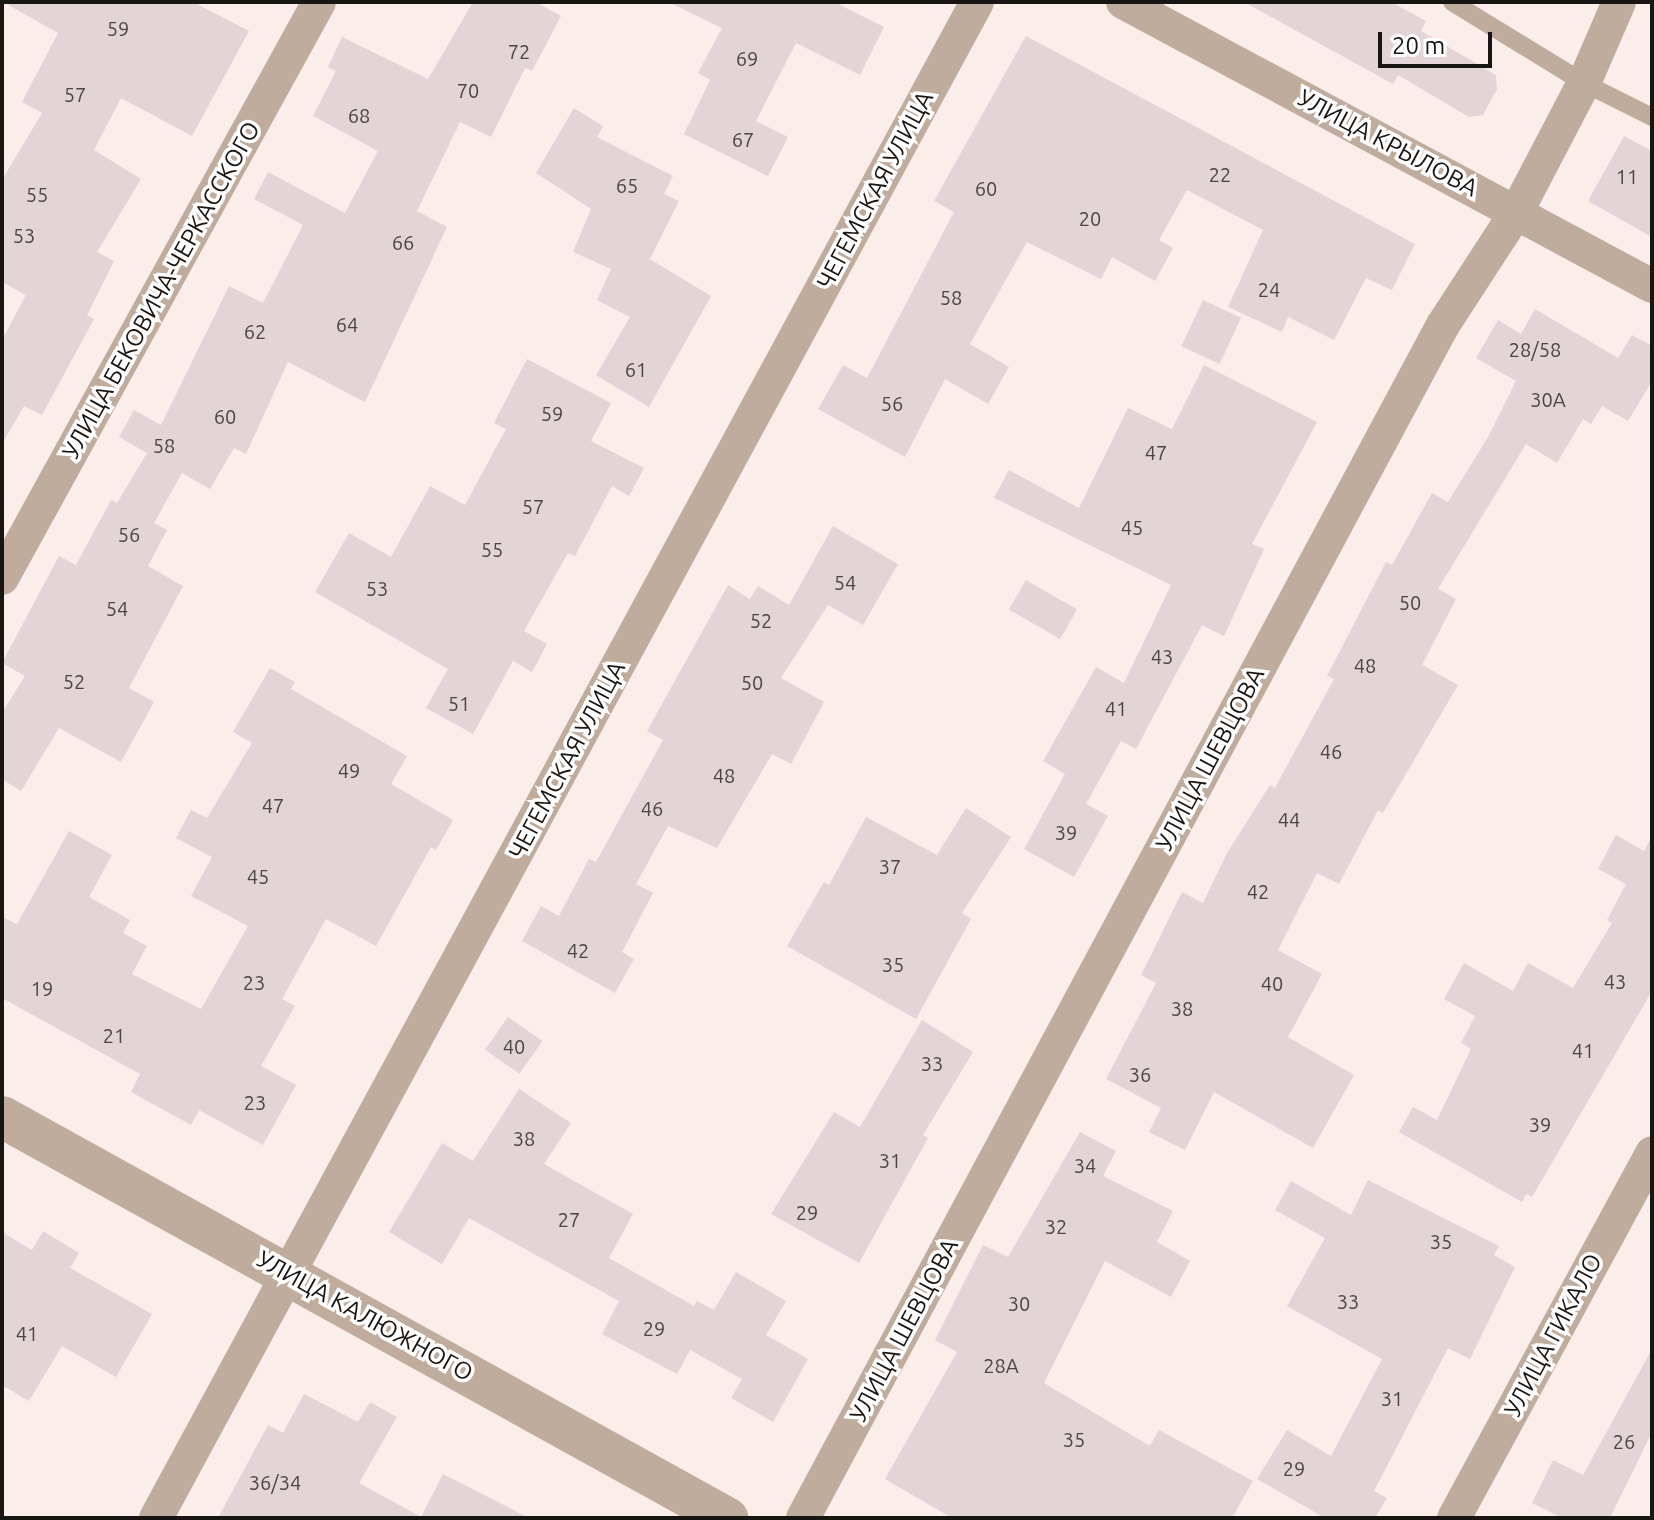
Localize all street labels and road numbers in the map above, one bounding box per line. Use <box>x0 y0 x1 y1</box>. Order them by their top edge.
street label: УЛИЦА КРЫЛОВА <box>1293 83 1483 203</box>
street label: ЧЕГЕМСКАЯ УЛИЦА <box>811 86 939 294</box>
street label: УЛИЦА БЕКОВИЧА-ЧЕРКАССКОГО <box>56 117 266 463</box>
street label: ЧЕГЕМСКАЯ УЛИЦА <box>503 656 631 864</box>
street label: УЛИЦА ШЕВЦОВА <box>1150 663 1270 855</box>
street label: УЛИЦА ШЕВЦОВА <box>844 1234 964 1426</box>
street label: УЛИЦА КАЛЮЖНОГО <box>252 1245 478 1387</box>
street label: УЛИЦА ГИКАЛО <box>1498 1249 1608 1421</box>

